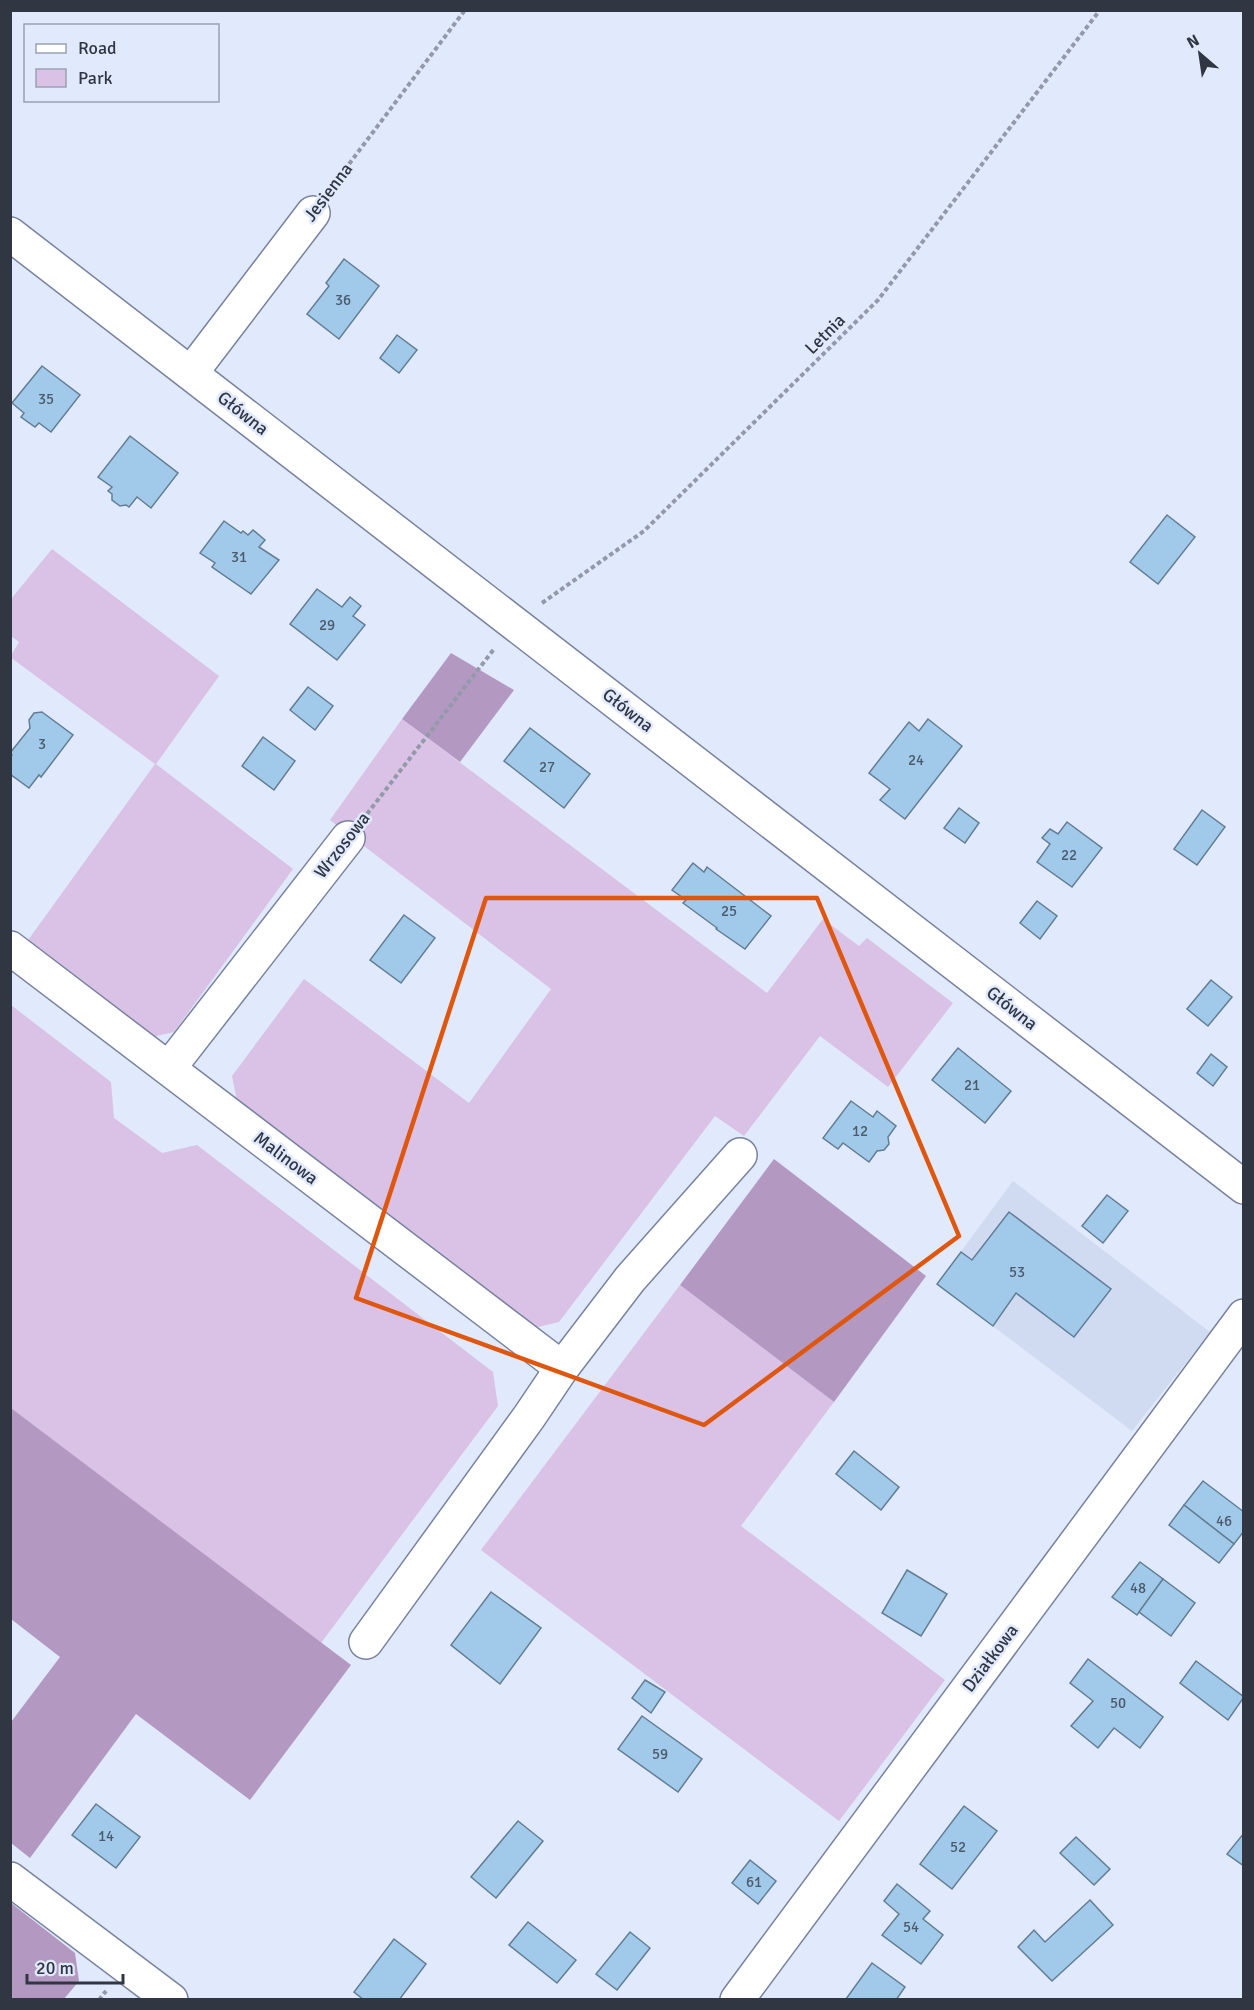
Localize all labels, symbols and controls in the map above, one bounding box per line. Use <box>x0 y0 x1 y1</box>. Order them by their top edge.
legend <box>24 24 219 102</box>
north arrow <box>1170 24 1230 84</box>
text: N <box>1183 30 1203 53</box>
text: Road <box>78 37 117 59</box>
text: Park <box>78 67 113 89</box>
street label: Jesienna <box>299 158 357 226</box>
house number: 36 <box>335 291 351 309</box>
street label: Letnia <box>800 309 850 359</box>
street label: Główna <box>213 386 273 440</box>
house number: 35 <box>38 390 54 408</box>
house number: 31 <box>231 548 247 566</box>
house number: 29 <box>319 616 335 634</box>
street label: Główna <box>598 683 658 737</box>
house number: 3 <box>38 735 46 753</box>
house number: 24 <box>908 751 924 769</box>
house number: 27 <box>539 758 555 776</box>
street label: Wrzosowa <box>309 808 375 882</box>
house number: 22 <box>1061 846 1077 864</box>
house number: 25 <box>721 902 737 920</box>
street label: Główna <box>982 981 1042 1035</box>
house number: 21 <box>964 1076 980 1094</box>
house number: 12 <box>852 1122 868 1140</box>
street label: Malinowa <box>250 1127 322 1189</box>
house number: 53 <box>1009 1263 1025 1281</box>
house number: 46 <box>1216 1512 1232 1530</box>
house number: 48 <box>1130 1579 1146 1597</box>
street label: Działkowa <box>957 1620 1023 1696</box>
house number: 50 <box>1110 1694 1126 1712</box>
house number: 59 <box>652 1745 668 1763</box>
house number: 14 <box>98 1827 114 1845</box>
house number: 52 <box>950 1838 966 1856</box>
house number: 61 <box>746 1873 762 1891</box>
house number: 54 <box>903 1918 919 1936</box>
scale bar <box>27 1947 123 1985</box>
text: 20 m <box>36 1957 74 1979</box>

